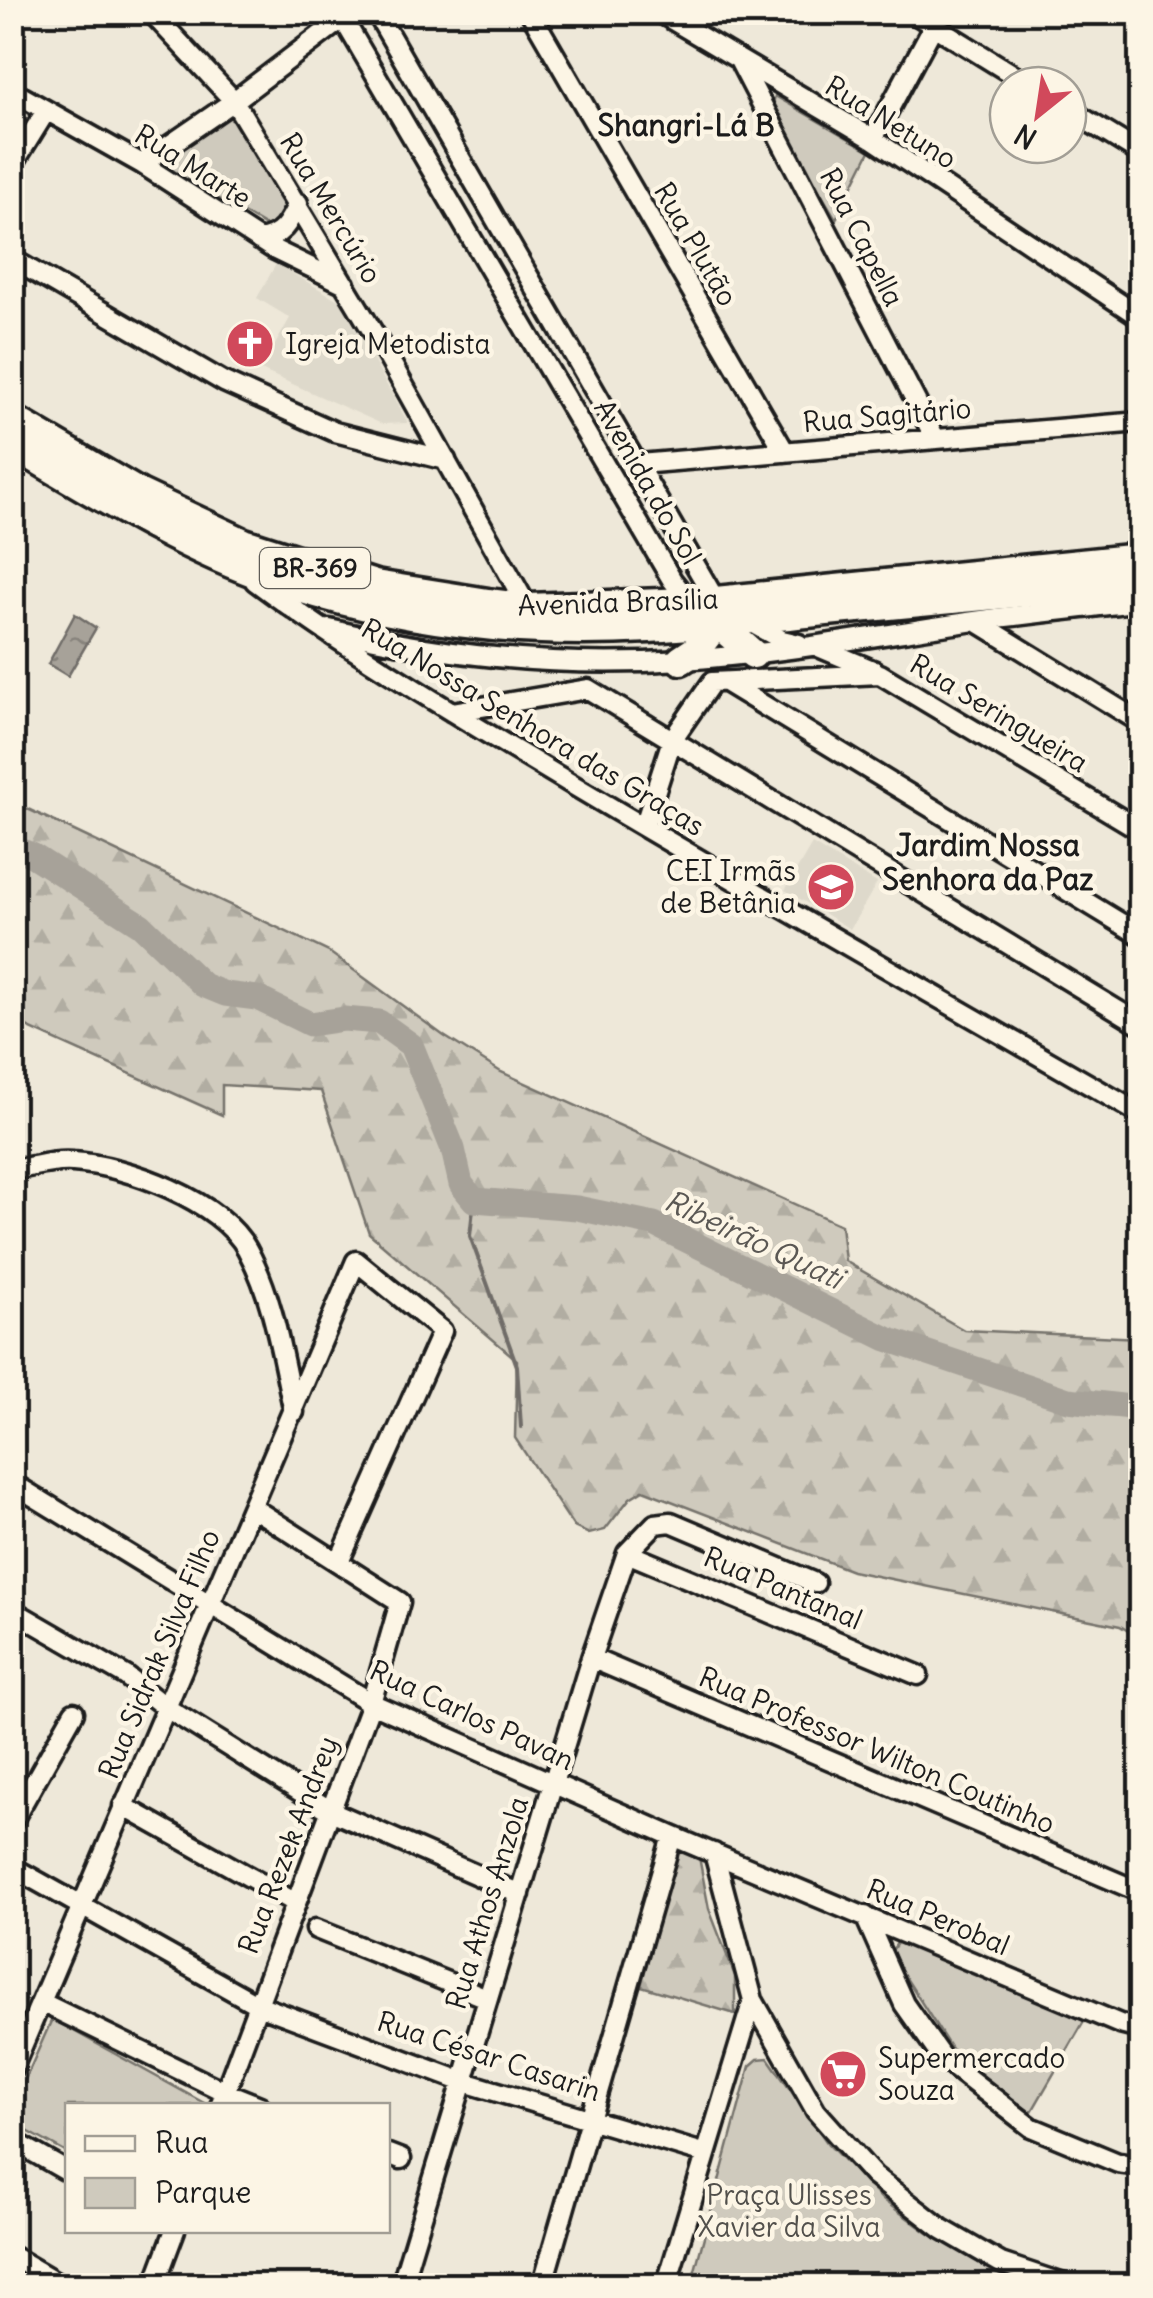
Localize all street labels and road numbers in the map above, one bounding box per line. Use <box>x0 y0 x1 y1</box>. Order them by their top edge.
street label: Rua Netuno <box>818 67 964 177</box>
street label: Rua Marte <box>128 116 258 216</box>
street label: Rua Mercúrio <box>272 126 390 290</box>
street label: Rua Capella <box>812 162 912 312</box>
street label: Rua Plutão <box>646 176 746 312</box>
street label: Rua Sagitário <box>801 390 973 440</box>
street label: Avenida do Sol <box>586 393 710 571</box>
road number: BR-369 <box>260 548 370 588</box>
street label: Avenida Brasília <box>517 581 719 623</box>
street label: Rua Nossa Senhora das Graças <box>355 610 711 844</box>
street label: Rua Seringueira <box>903 646 1095 780</box>
street label: Rua Sidrak Silva Filho <box>90 1524 228 1784</box>
street label: Rua Pantanal <box>698 1539 868 1637</box>
street label: Rua Carlos Pavan <box>364 1652 580 1778</box>
street label: Rua Professor Wilton Coutinho <box>694 1659 1060 1841</box>
street label: Rua Rezek Andrey <box>230 1731 346 1959</box>
street label: Rua Athos Anzola <box>438 1792 536 2014</box>
street label: Rua Perobal <box>861 1871 1015 1963</box>
street label: Rua César Casarin <box>373 2003 605 2109</box>

